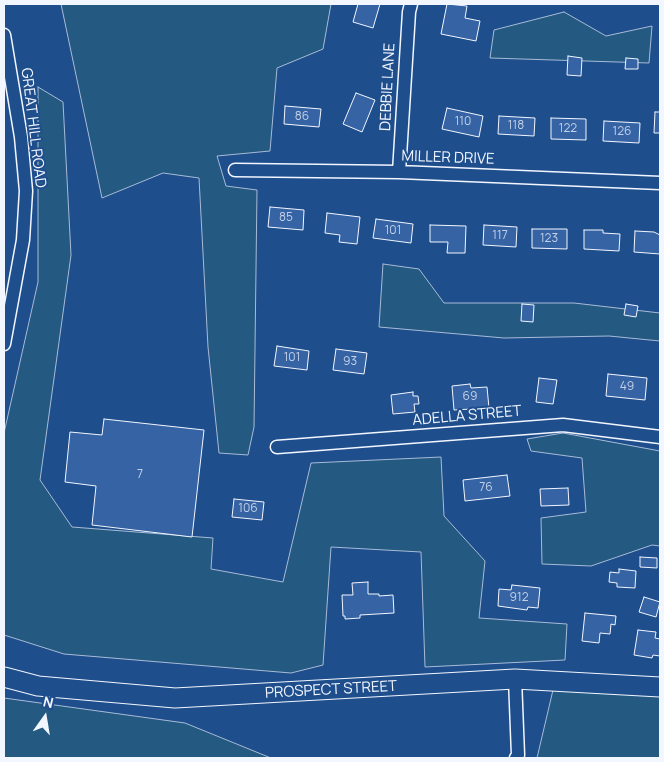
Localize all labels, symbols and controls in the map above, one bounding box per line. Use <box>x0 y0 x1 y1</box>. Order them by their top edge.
street label: DEBBIE LANE <box>377 43 399 131</box>
street label: GREAT HILL ROAD <box>17 67 49 189</box>
house number: 86 <box>295 110 309 124</box>
house number: 110 <box>455 115 471 129</box>
house number: 118 <box>508 119 524 133</box>
house number: 122 <box>559 122 577 136</box>
house number: 126 <box>613 125 631 139</box>
street label: MILLER DRIVE <box>401 147 495 169</box>
house number: 85 <box>279 211 293 225</box>
house number: 101 <box>385 224 401 238</box>
house number: 117 <box>492 229 508 243</box>
house number: 123 <box>540 232 558 246</box>
house number: 101 <box>284 351 300 365</box>
house number: 93 <box>343 355 357 369</box>
house number: 49 <box>620 380 634 394</box>
house number: 69 <box>463 390 477 404</box>
street label: ADELLA STREET <box>412 402 522 430</box>
house number: 7 <box>137 468 143 482</box>
house number: 76 <box>479 481 493 495</box>
house number: 106 <box>238 502 258 516</box>
house number: 912 <box>510 591 528 605</box>
street label: PROSPECT STREET <box>265 678 397 702</box>
north arrow <box>20 692 70 742</box>
text: N <box>41 692 56 712</box>

